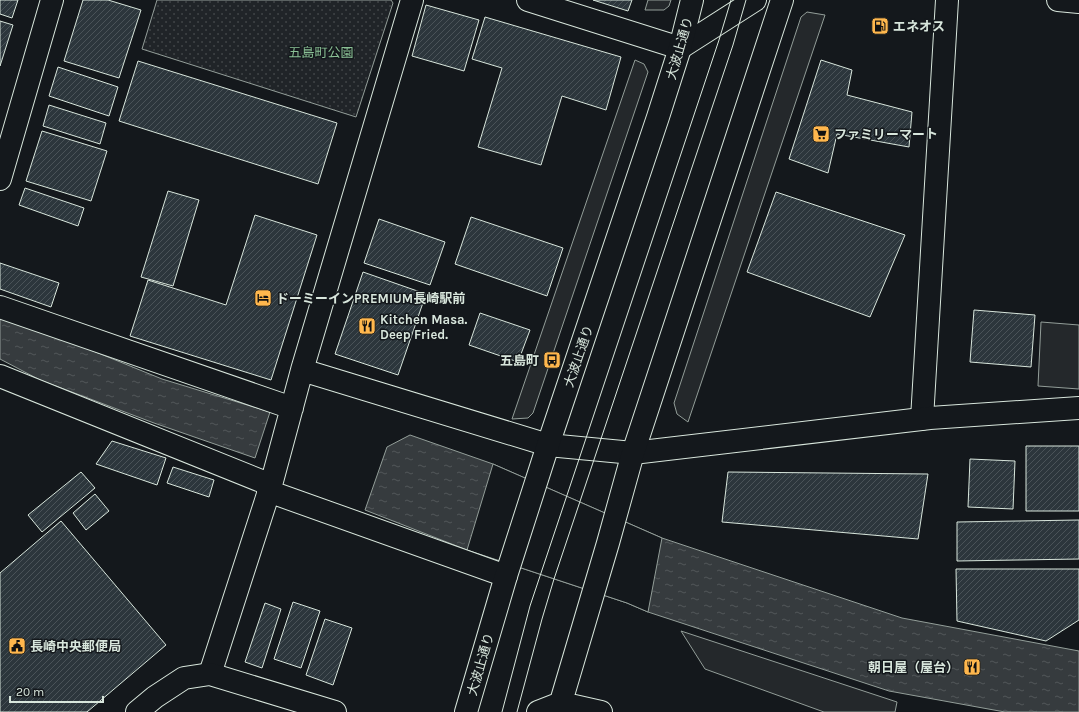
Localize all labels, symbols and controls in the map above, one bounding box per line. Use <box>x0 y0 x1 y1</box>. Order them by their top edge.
street label: 大波止通り <box>663 15 696 81</box>
fuel station icon: エネオス <box>870 16 890 36</box>
place label: エネオス <box>893 19 945 34</box>
park label: 五島町公園 <box>288 45 354 60</box>
supermarket icon: ファミリーマート <box>811 124 831 144</box>
place label: ファミリーマート <box>834 127 938 142</box>
hotel icon: ドーミーインPREMIUM長崎駅前 <box>253 288 273 308</box>
place label: ドーミーインPREMIUM長崎駅前 <box>276 291 465 306</box>
place label: Kitchen Masa. Deep Fried. <box>380 312 468 342</box>
restaurant icon: Kitchen Masa. Deep Fried. <box>357 316 377 336</box>
street label: 大波止通り <box>561 323 596 389</box>
bus stop icon: 五島町 <box>542 350 562 370</box>
place label: 五島町 <box>500 353 539 368</box>
street label: 大波止通り <box>464 631 497 697</box>
public building icon: 長崎中央郵便局 <box>7 636 27 656</box>
place label: 長崎中央郵便局 <box>30 639 121 654</box>
restaurant icon: 朝日屋（屋台） <box>962 657 982 677</box>
place label: 朝日屋（屋台） <box>868 660 959 675</box>
scale bar <box>10 678 103 704</box>
text: 20 m <box>16 685 44 699</box>

